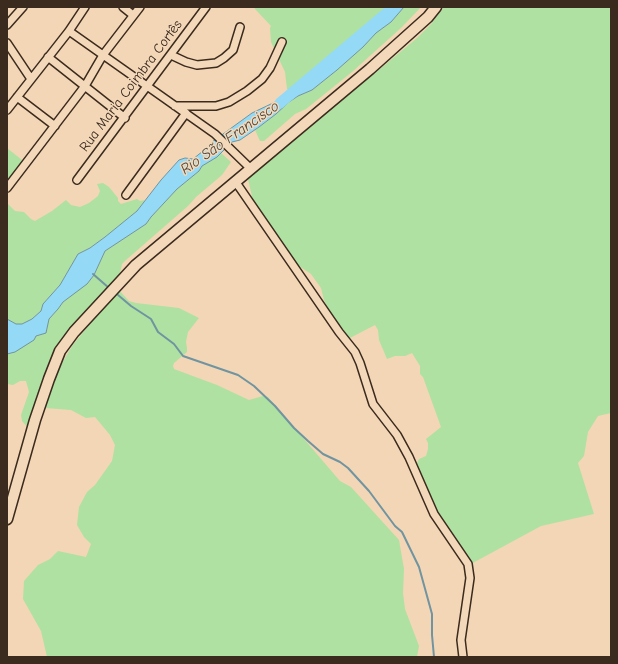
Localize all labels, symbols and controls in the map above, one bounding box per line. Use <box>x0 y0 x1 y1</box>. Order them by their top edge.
street label: Rua Maria Coimbra Cortês <box>76 17 186 155</box>
water label: Rio São Francisco <box>177 97 283 179</box>

